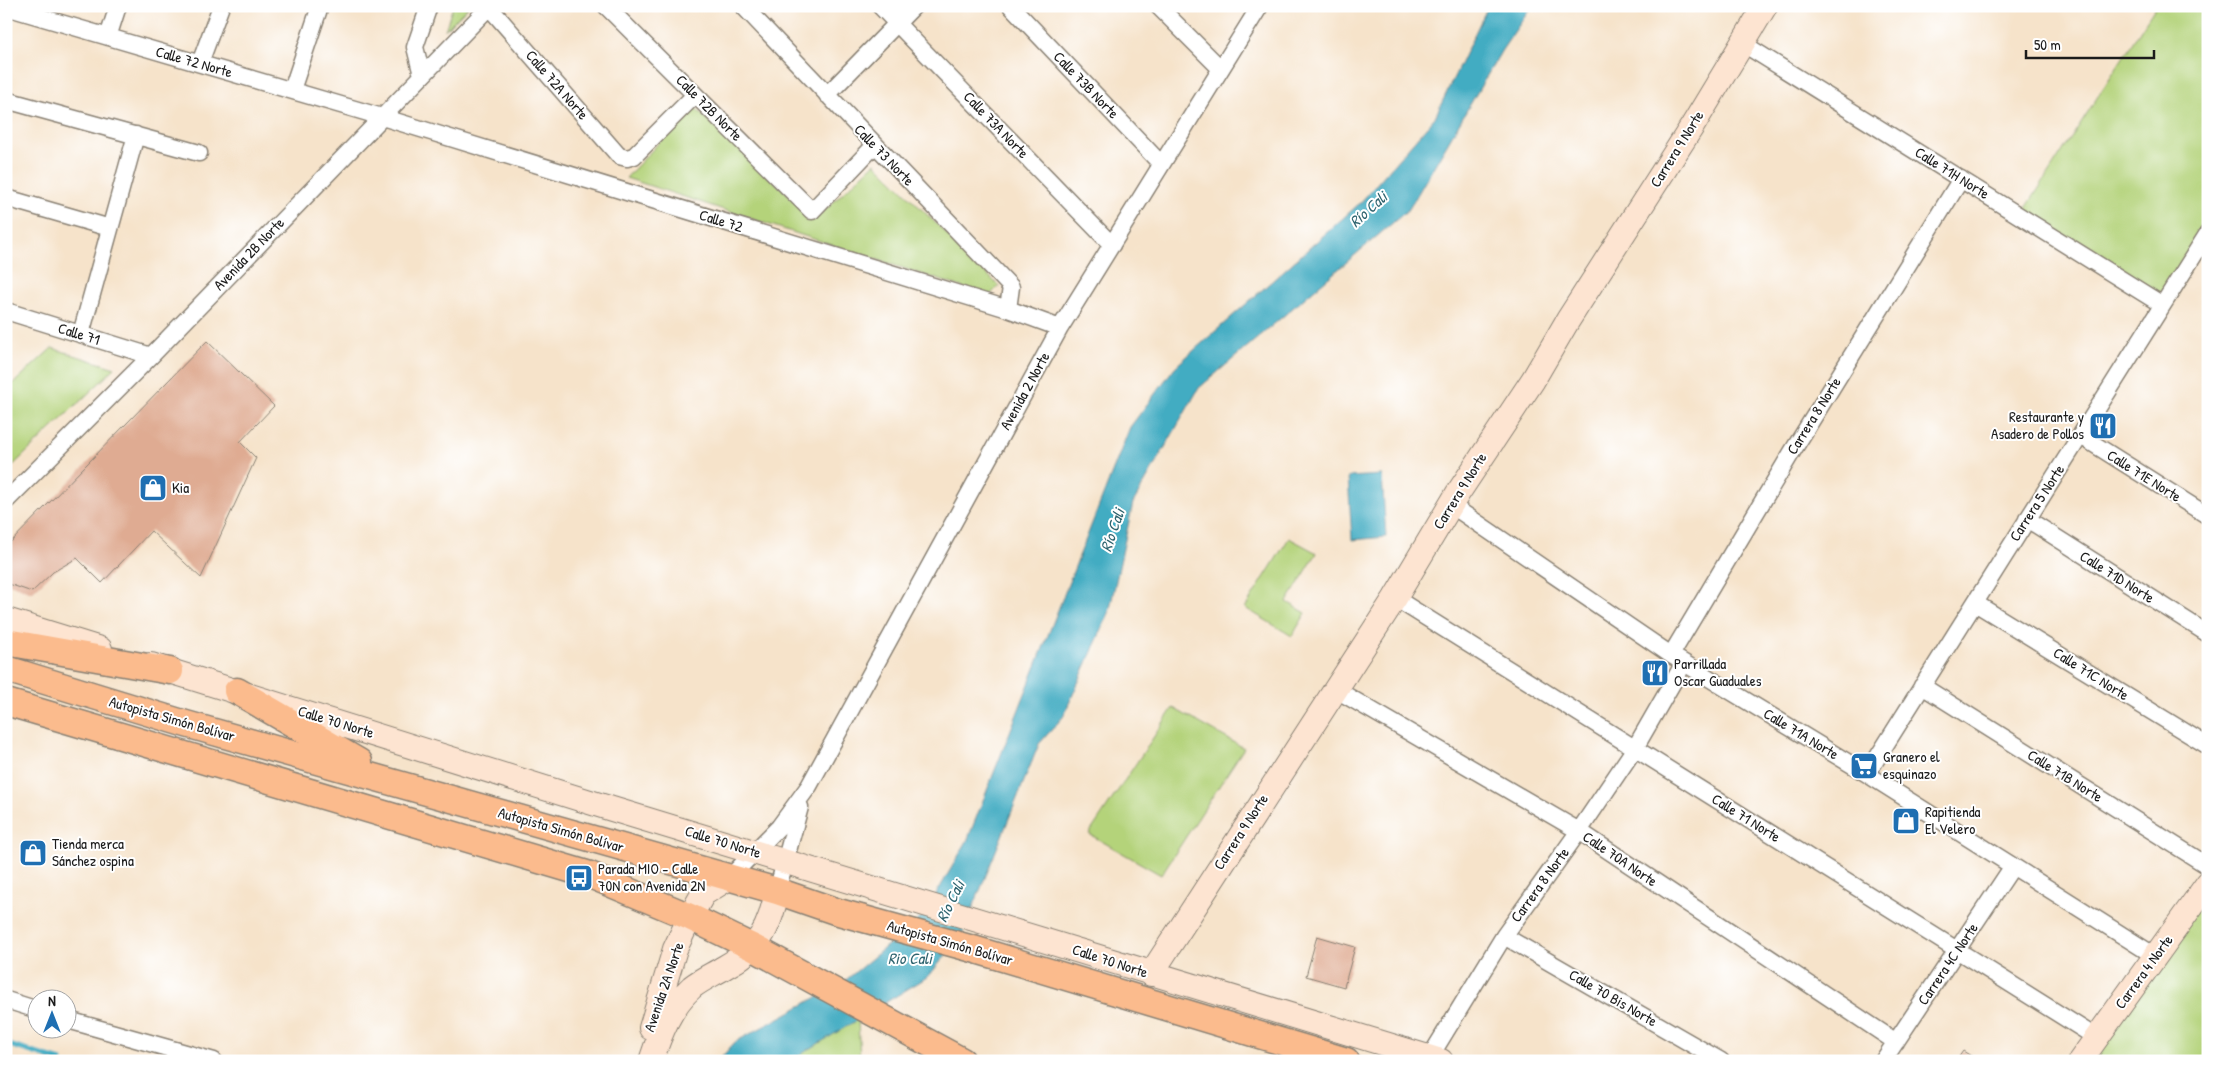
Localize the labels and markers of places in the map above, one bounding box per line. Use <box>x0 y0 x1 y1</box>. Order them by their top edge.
place label: Restaurante y Asadero de Pollos <box>1991 406 2084 444</box>
restaurant icon: Restaurante y Asadero de Pollos <box>2088 411 2118 441</box>
shop icon: Kia <box>138 473 168 503</box>
place label: Kia <box>172 477 189 498</box>
place label: Parrillada Oscar Guaduales <box>1674 653 1762 691</box>
restaurant icon: Parrillada Oscar Guaduales <box>1640 658 1670 688</box>
place label: Granero el esquinazo <box>1883 746 1940 784</box>
supermarket icon: Granero el esquinazo <box>1849 751 1879 781</box>
place label: Rapitienda El Velero <box>1925 801 1981 839</box>
shop icon: Rapitienda El Velero <box>1891 806 1921 836</box>
place label: Tienda merca Sánchez ospina <box>52 833 134 871</box>
shop icon: Tienda merca Sánchez ospina <box>18 838 48 868</box>
place label: Parada MIO - Calle 70N con Avenida 2N <box>598 858 705 896</box>
bus stop icon: Parada MIO - Calle 70N con Avenida 2N <box>564 863 594 893</box>

